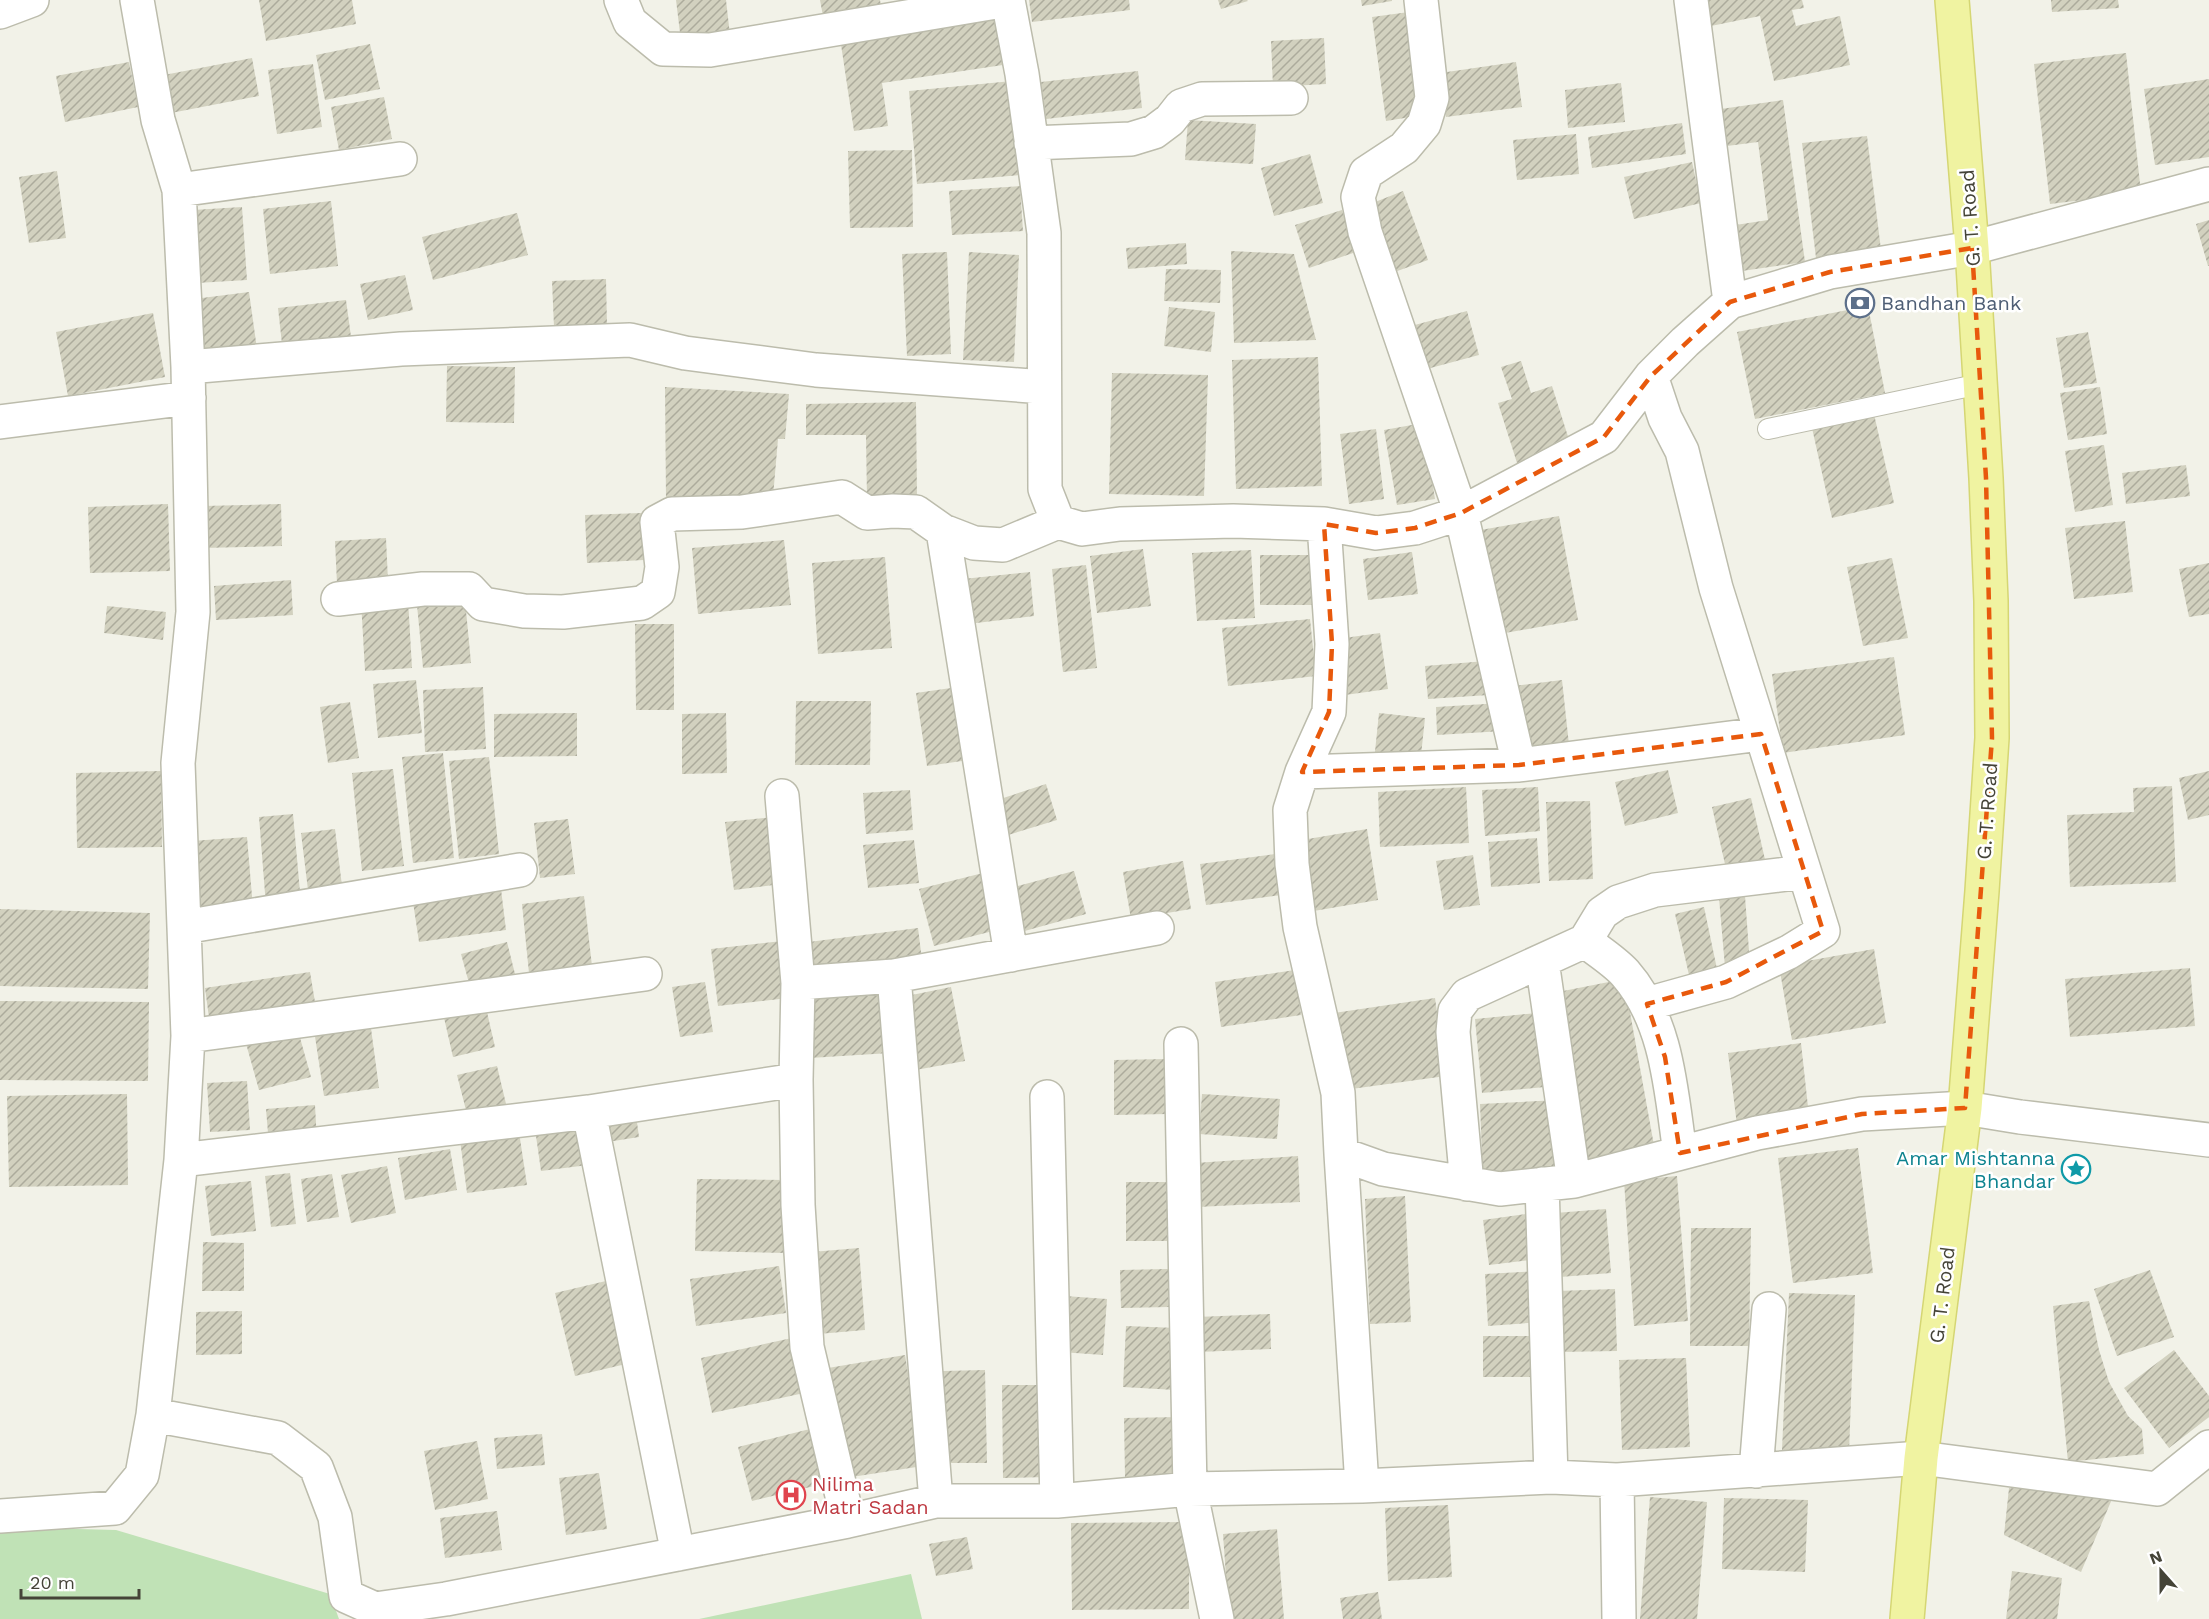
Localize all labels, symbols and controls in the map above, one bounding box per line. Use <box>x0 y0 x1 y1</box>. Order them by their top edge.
street label: G. T. Road <box>1955 169 1985 267</box>
bank icon: Bandhan Bank <box>1844 287 1876 319</box>
place label: Bandhan Bank <box>1881 291 2021 315</box>
street label: G. T. Road <box>1972 762 2002 860</box>
place label: Amar Mishtanna Bhandar <box>1896 1146 2055 1193</box>
place icon: Amar Mishtanna Bhandar <box>2060 1153 2092 1185</box>
street label: G. T. Road <box>1924 1245 1960 1345</box>
place label: Nilima Matri Sadan <box>812 1472 929 1519</box>
hospital icon: Nilima Matri Sadan <box>775 1479 807 1511</box>
north arrow <box>2131 1541 2191 1601</box>
text: N <box>2147 1546 2165 1568</box>
scale bar <box>21 1562 140 1600</box>
text: 20 m <box>30 1572 75 1593</box>

